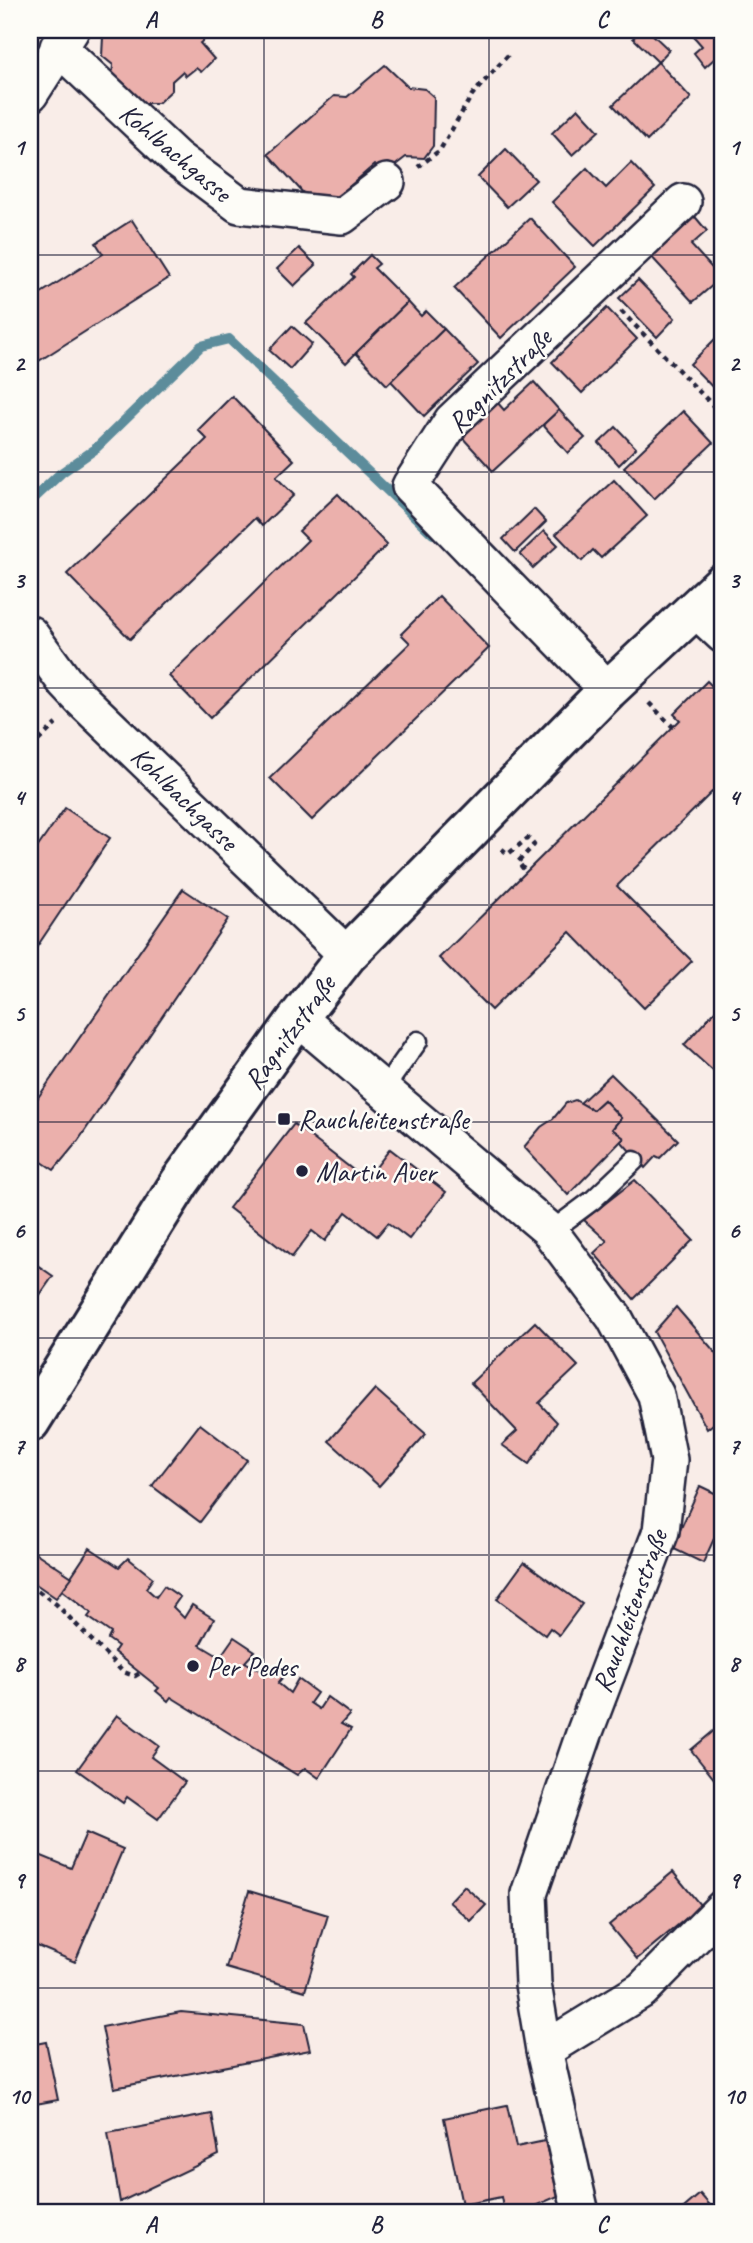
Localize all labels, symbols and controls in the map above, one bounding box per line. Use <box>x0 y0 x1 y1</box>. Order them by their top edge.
text: A <box>145 5 159 34</box>
text: B <box>370 5 384 34</box>
text: C <box>597 5 611 34</box>
street label: Kohlbachgasse <box>112 95 240 211</box>
text: 1 <box>14 133 27 162</box>
text: 1 <box>729 133 742 162</box>
street label: Ragnitzstraße <box>440 319 560 440</box>
text: 2 <box>14 349 27 378</box>
text: 2 <box>729 349 742 378</box>
text: 3 <box>14 566 27 595</box>
text: 3 <box>729 566 742 595</box>
street label: Kohlbachgasse <box>124 739 247 859</box>
text: 4 <box>14 783 27 812</box>
text: 4 <box>729 783 742 812</box>
street label: Ragnitzstraße <box>236 966 344 1097</box>
text: 5 <box>14 999 26 1028</box>
text: 5 <box>729 999 741 1028</box>
place label: Rauchleitenstraße <box>298 1102 471 1137</box>
marker: Rauchleitenstraße <box>276 1111 292 1127</box>
place label: Martin Auer <box>316 1154 439 1189</box>
marker: Martin Auer <box>294 1163 310 1179</box>
text: 6 <box>14 1216 27 1245</box>
text: 6 <box>729 1216 742 1245</box>
text: 7 <box>14 1432 27 1461</box>
text: 7 <box>729 1432 742 1461</box>
street label: Rauchleitenstraße <box>584 1523 676 1697</box>
text: 8 <box>14 1649 27 1678</box>
place label: Per Pedes <box>207 1649 299 1684</box>
text: 8 <box>729 1649 742 1678</box>
marker: Per Pedes <box>185 1658 201 1674</box>
text: 9 <box>14 1866 27 1895</box>
text: 9 <box>729 1866 742 1895</box>
text: 10 <box>9 2082 32 2111</box>
text: 10 <box>724 2082 747 2111</box>
text: A <box>145 2210 159 2239</box>
text: B <box>370 2210 384 2239</box>
text: C <box>597 2210 611 2239</box>

